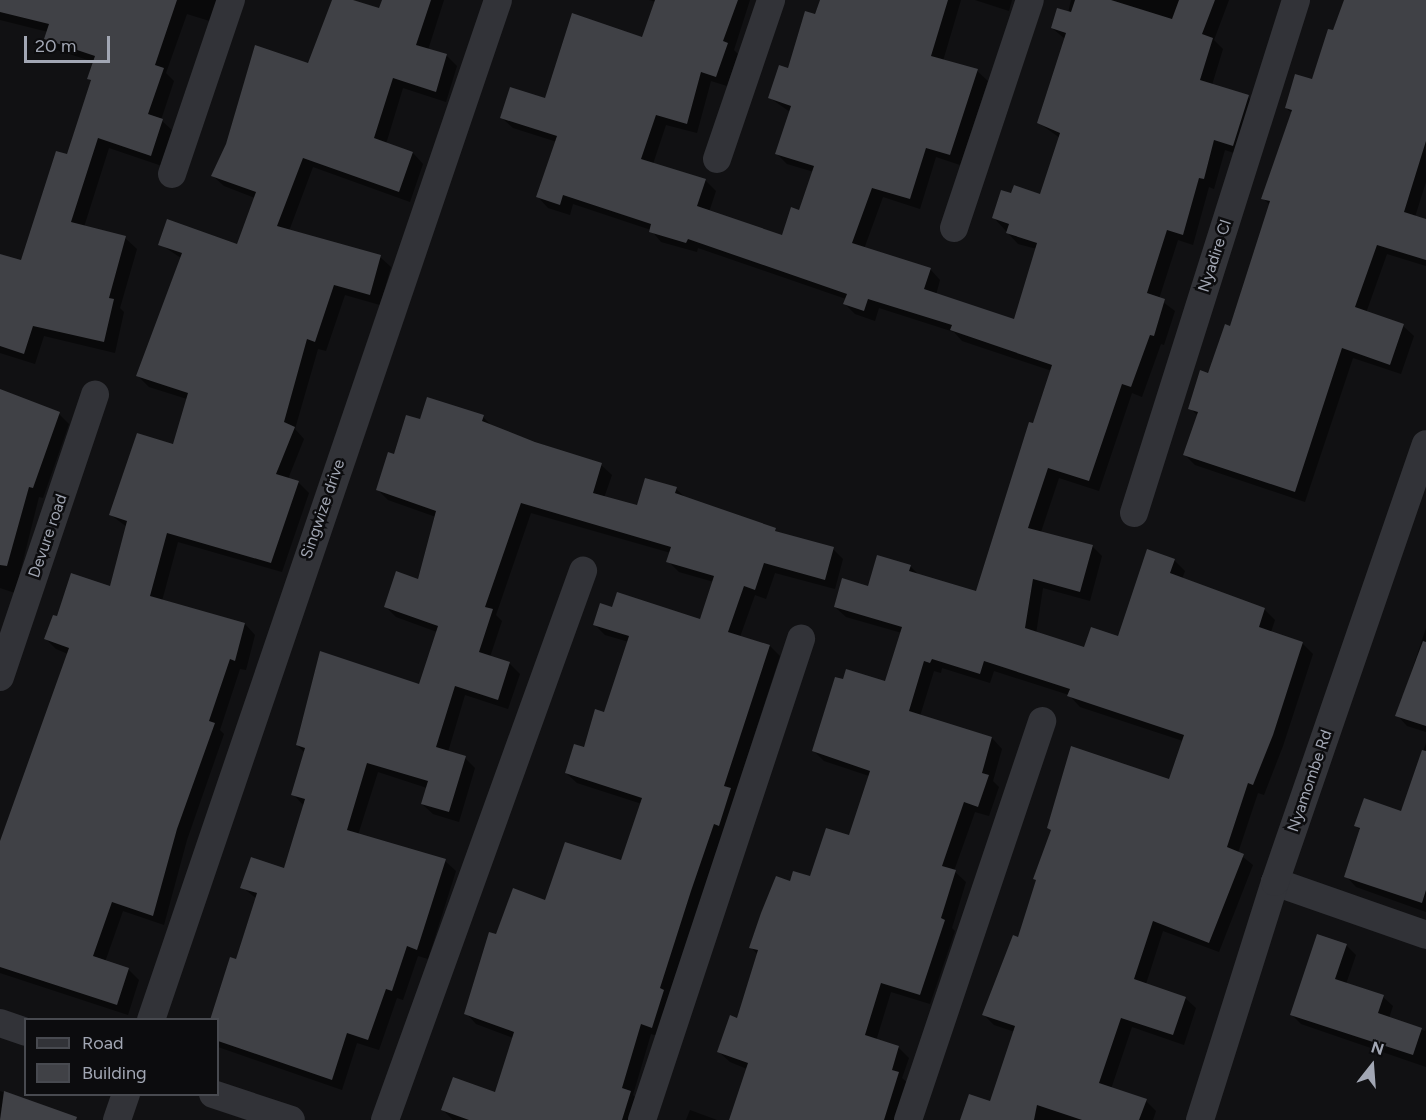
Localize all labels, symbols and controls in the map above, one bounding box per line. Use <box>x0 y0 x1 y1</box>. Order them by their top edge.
scale bar <box>27 24 112 62</box>
text: 20 m <box>35 35 76 57</box>
street label: Nyadire Cl <box>1194 217 1236 295</box>
street label: Singwize drive <box>297 457 349 561</box>
street label: Devure road <box>25 492 71 580</box>
street label: Nyamombe Rd <box>1284 727 1336 835</box>
legend <box>24 1018 219 1096</box>
text: Road <box>82 1032 123 1054</box>
north arrow <box>1342 1036 1402 1096</box>
text: N <box>1369 1037 1386 1059</box>
text: Building <box>82 1062 147 1084</box>

